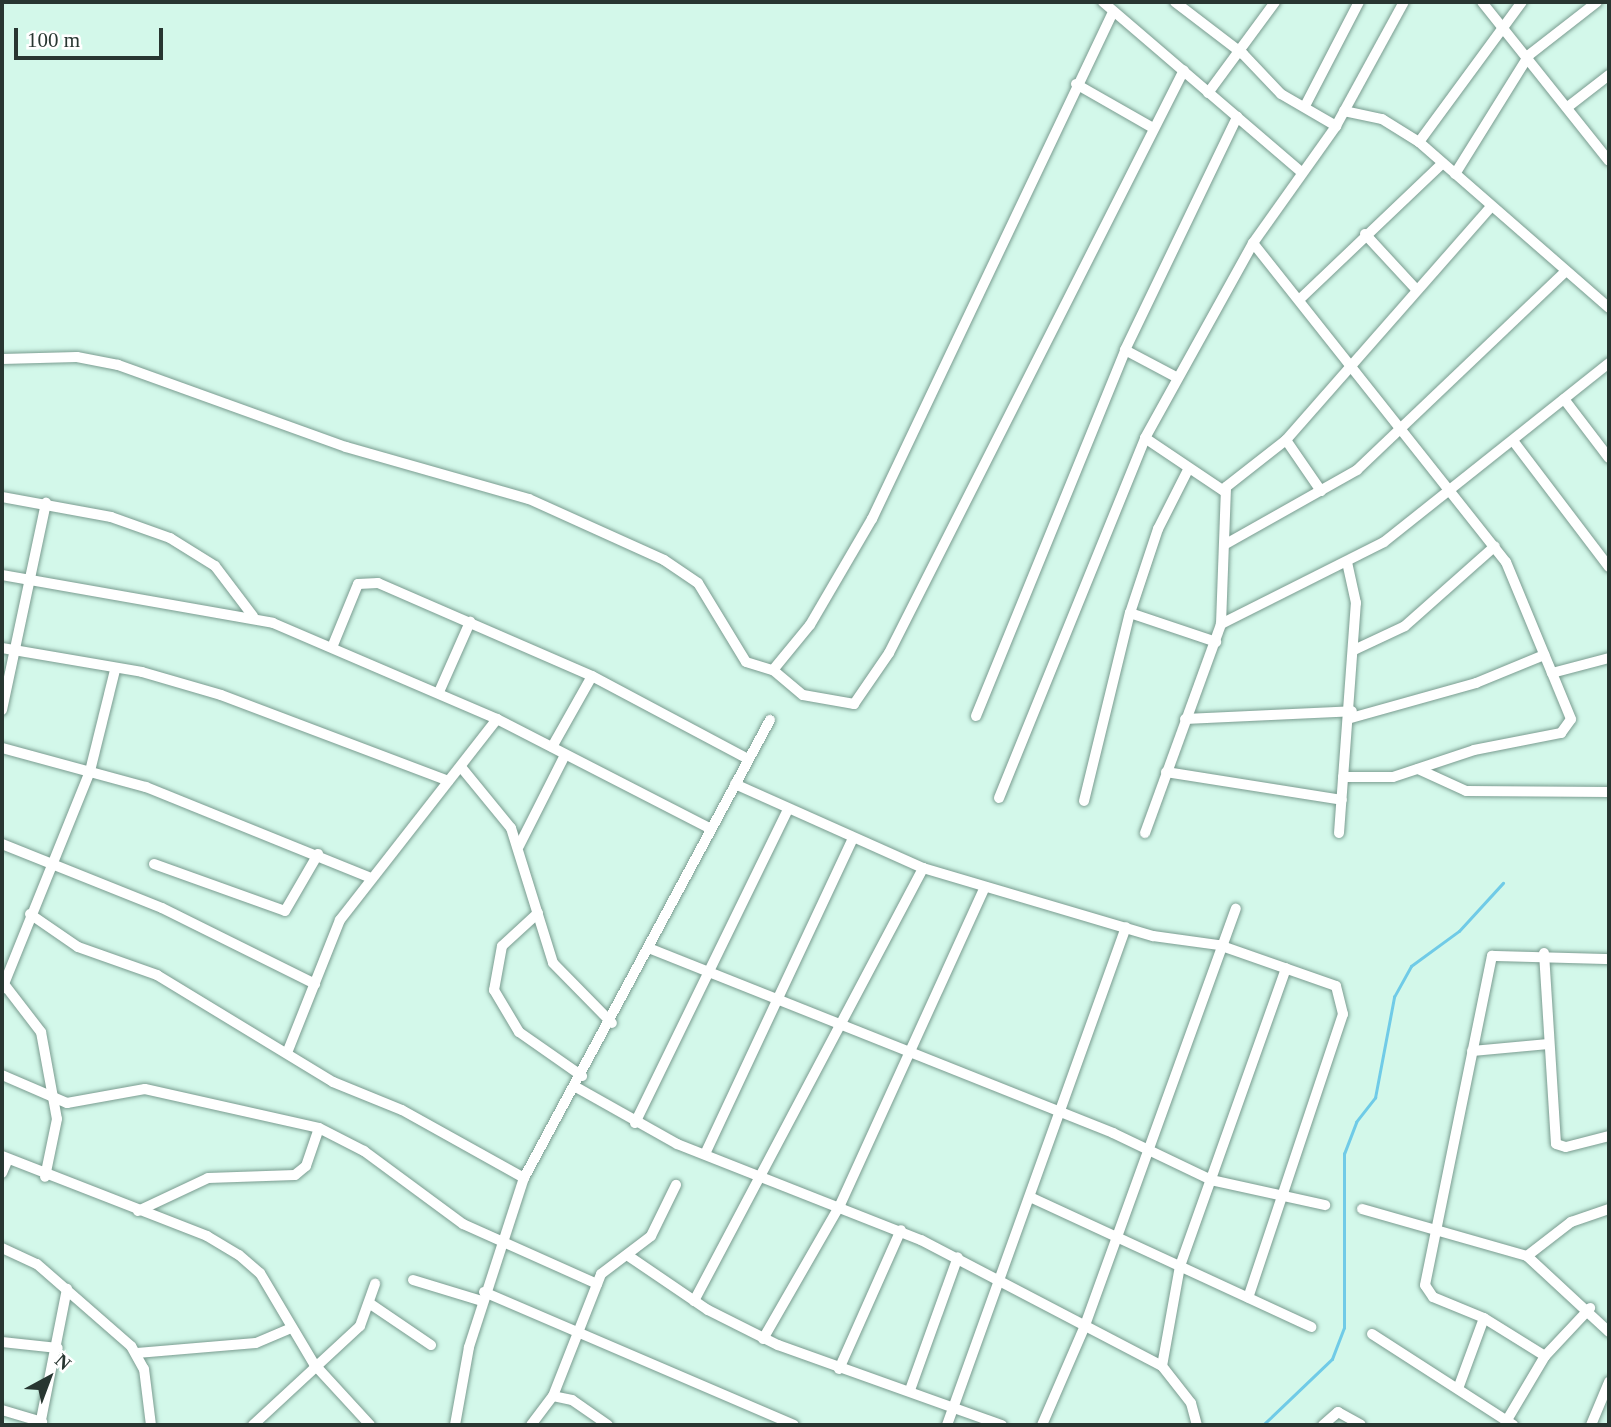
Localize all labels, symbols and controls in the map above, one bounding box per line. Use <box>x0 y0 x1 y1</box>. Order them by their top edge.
scale bar <box>18 14 166 58</box>
text: 100 m <box>27 28 80 52</box>
north arrow <box>14 1343 84 1413</box>
text: N <box>51 1349 75 1374</box>

